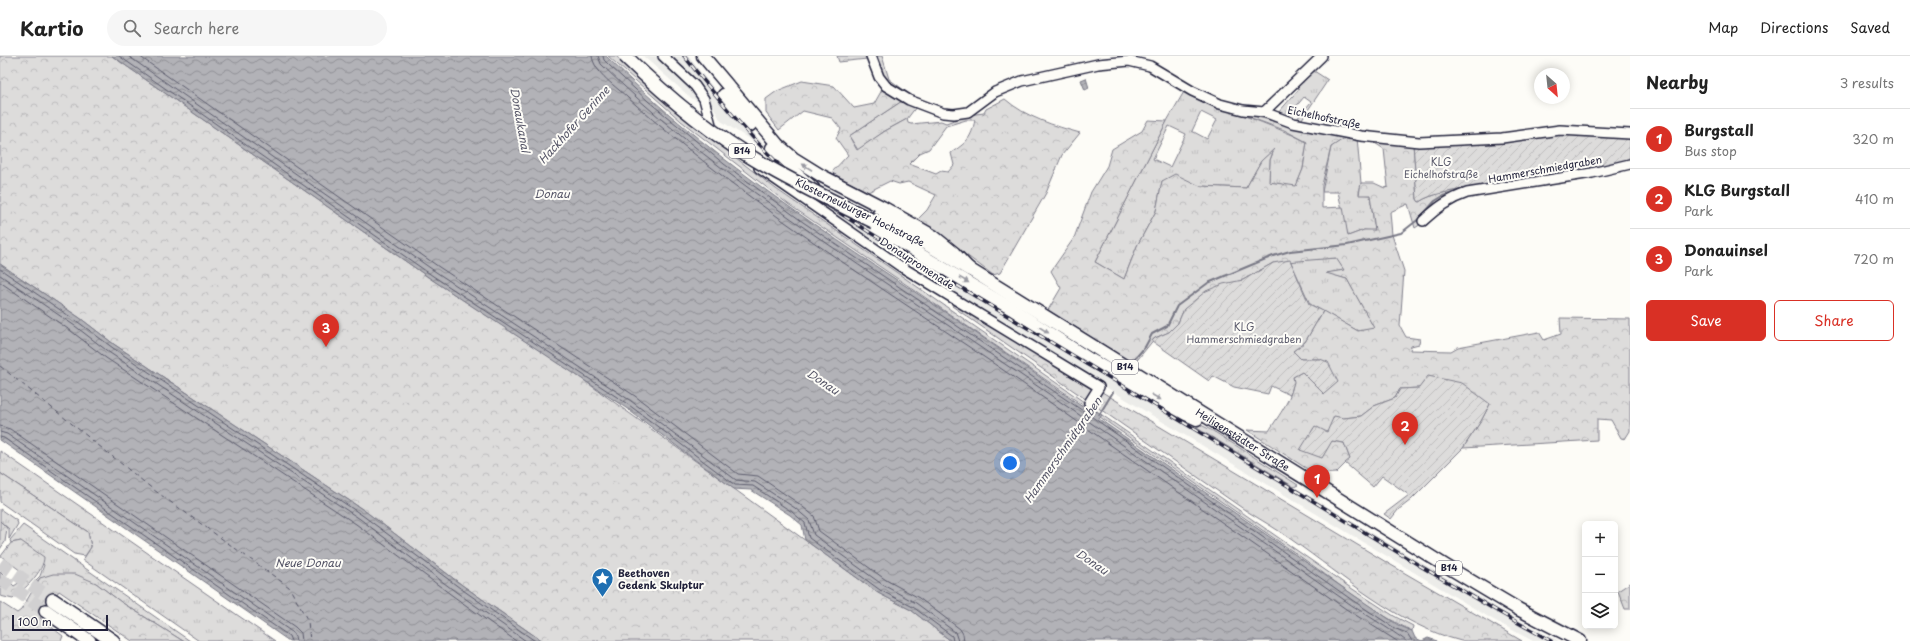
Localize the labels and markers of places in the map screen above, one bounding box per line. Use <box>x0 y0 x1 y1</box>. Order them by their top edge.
pin: 3 <box>313 314 339 347</box>
pin: 2 <box>1392 412 1418 445</box>
pin: 1 <box>1304 465 1330 498</box>
place label: Beethoven Gedenk Skulptur <box>618 565 705 592</box>
place icon: Beethoven Gedenk Skulptur <box>590 566 616 599</box>

